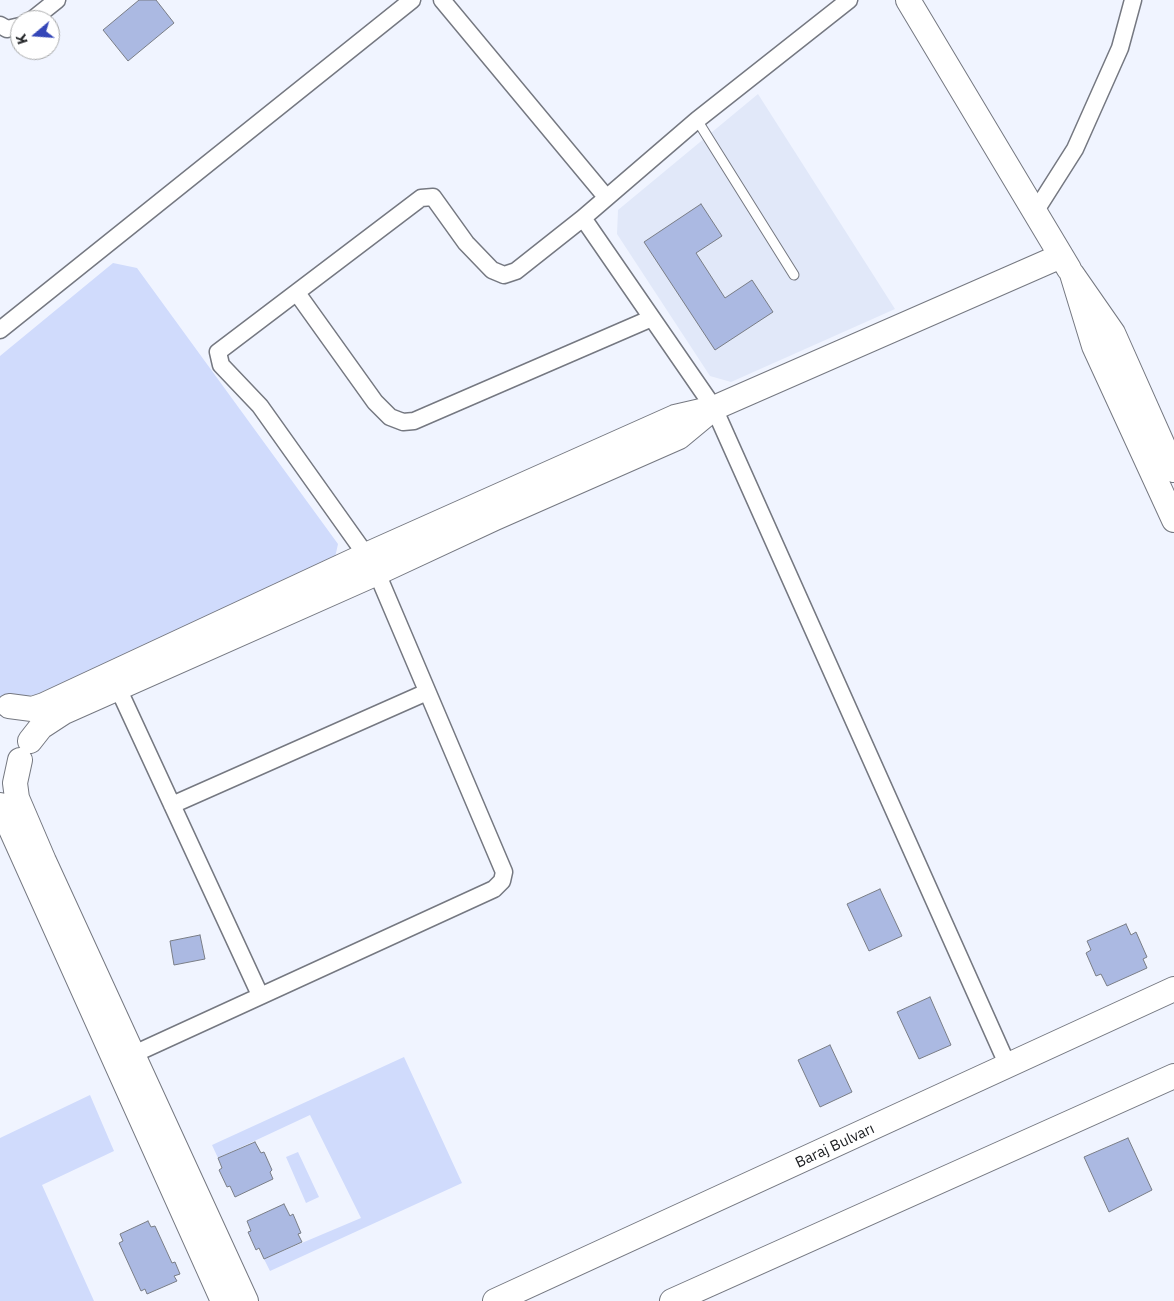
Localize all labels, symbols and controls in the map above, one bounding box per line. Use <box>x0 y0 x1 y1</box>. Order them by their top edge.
north arrow <box>10 10 60 60</box>
text: K <box>12 32 32 47</box>
street label: Baraj Bulvarı <box>793 1120 877 1172</box>

